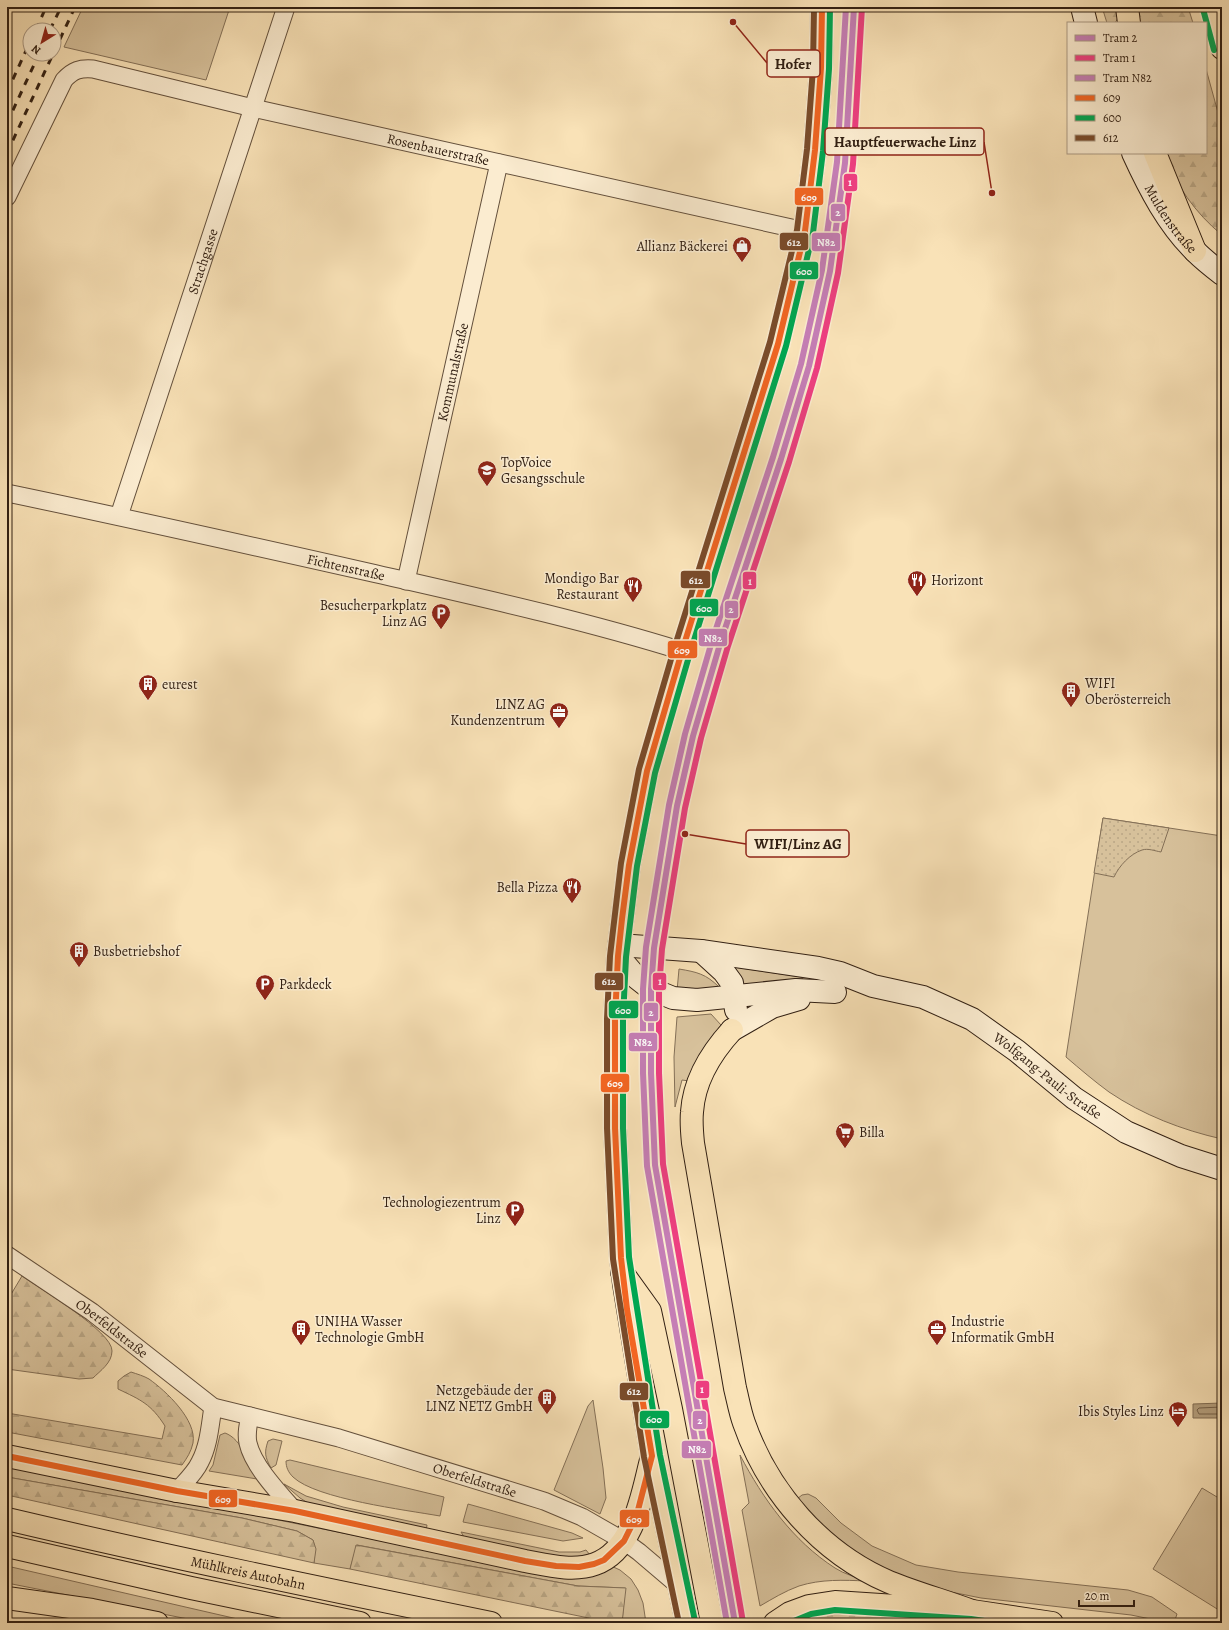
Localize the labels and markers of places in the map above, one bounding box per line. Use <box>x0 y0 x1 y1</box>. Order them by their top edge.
callout: Hofer <box>767 50 820 77</box>
callout: Hauptfeuerwache Linz <box>825 128 984 155</box>
shop icon: Allianz Bäckerei <box>731 235 753 263</box>
place label: Allianz Bäckerei <box>636 237 728 256</box>
place label: TopVoice Gesangsschule <box>501 453 585 488</box>
school or university icon: TopVoice Gesangsschule <box>476 459 498 487</box>
place label: Mondigo Bar Restaurant <box>544 569 620 604</box>
restaurant icon: Horizont <box>906 569 928 597</box>
place label: Horizont <box>931 571 984 590</box>
restaurant icon: Mondigo Bar Restaurant <box>622 575 644 603</box>
place label: Besucherparkplatz Linz AG <box>320 596 427 631</box>
parking icon: Besucherparkplatz Linz AG <box>430 602 452 630</box>
building icon: eurest <box>137 673 159 701</box>
place label: WIFI Oberösterreich <box>1084 674 1172 709</box>
place label: eurest <box>162 675 198 694</box>
building icon: WIFI Oberösterreich <box>1060 680 1082 708</box>
place label: LINZ AG Kundenzentrum <box>450 695 545 730</box>
office icon: LINZ AG Kundenzentrum <box>548 701 570 729</box>
callout: WIFI/Linz AG <box>746 830 849 857</box>
restaurant icon: Bella Pizza <box>561 876 583 904</box>
place label: Bella Pizza <box>496 878 558 897</box>
building icon: Busbetriebshof <box>68 940 90 968</box>
place label: Busbetriebshof <box>93 942 182 961</box>
parking icon: Parkdeck <box>254 973 276 1001</box>
place label: Parkdeck <box>279 975 332 994</box>
supermarket icon: Billa <box>834 1121 856 1149</box>
place label: Billa <box>859 1123 885 1142</box>
place label: Technologiezentrum Linz <box>383 1193 501 1228</box>
parking icon: Technologiezentrum Linz <box>504 1199 526 1227</box>
place label: UNIHA Wasser Technologie GmbH <box>315 1312 425 1347</box>
place label: Industrie Informatik GmbH <box>951 1312 1055 1347</box>
building icon: UNIHA Wasser Technologie GmbH <box>290 1318 312 1346</box>
office icon: Industrie Informatik GmbH <box>926 1318 948 1346</box>
place label: Netzgebäude der LINZ NETZ GmbH <box>426 1381 534 1416</box>
building icon: Netzgebäude der LINZ NETZ GmbH <box>536 1387 558 1415</box>
hotel icon: Ibis Styles Linz <box>1167 1400 1189 1428</box>
place label: Ibis Styles Linz <box>1078 1402 1164 1421</box>

